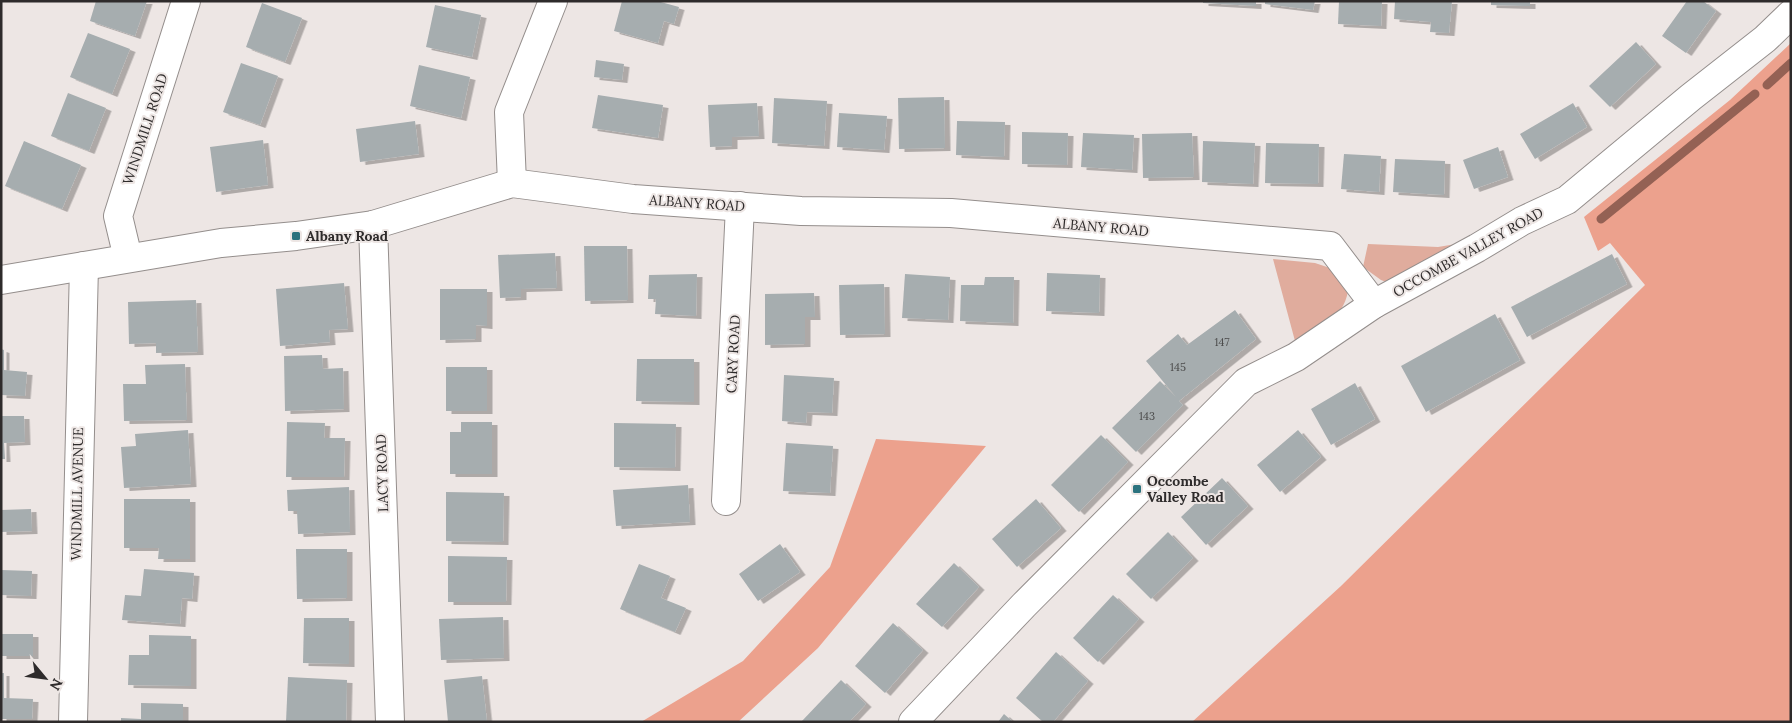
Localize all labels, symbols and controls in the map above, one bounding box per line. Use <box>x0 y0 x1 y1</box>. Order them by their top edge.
street label: WINDMILL ROAD <box>119 71 171 187</box>
street label: ALBANY ROAD <box>647 191 746 215</box>
street label: OCCOMBE VALLEY ROAD <box>1390 203 1546 301</box>
street label: ALBANY ROAD <box>1051 214 1150 240</box>
place label: Albany Road <box>306 227 388 245</box>
marker: Albany Road <box>290 230 302 242</box>
street label: CARY ROAD <box>722 314 744 394</box>
house number: 147 <box>1214 335 1230 349</box>
house number: 145 <box>1170 360 1186 374</box>
house number: 143 <box>1139 409 1155 423</box>
street label: WINDMILL AVENUE <box>67 427 87 561</box>
street label: LACY ROAD <box>372 434 392 512</box>
place label: Occombe Valley Road <box>1147 472 1224 506</box>
marker: Occombe Valley Road <box>1131 483 1143 495</box>
north arrow <box>20 653 70 703</box>
text: N <box>46 675 67 694</box>

